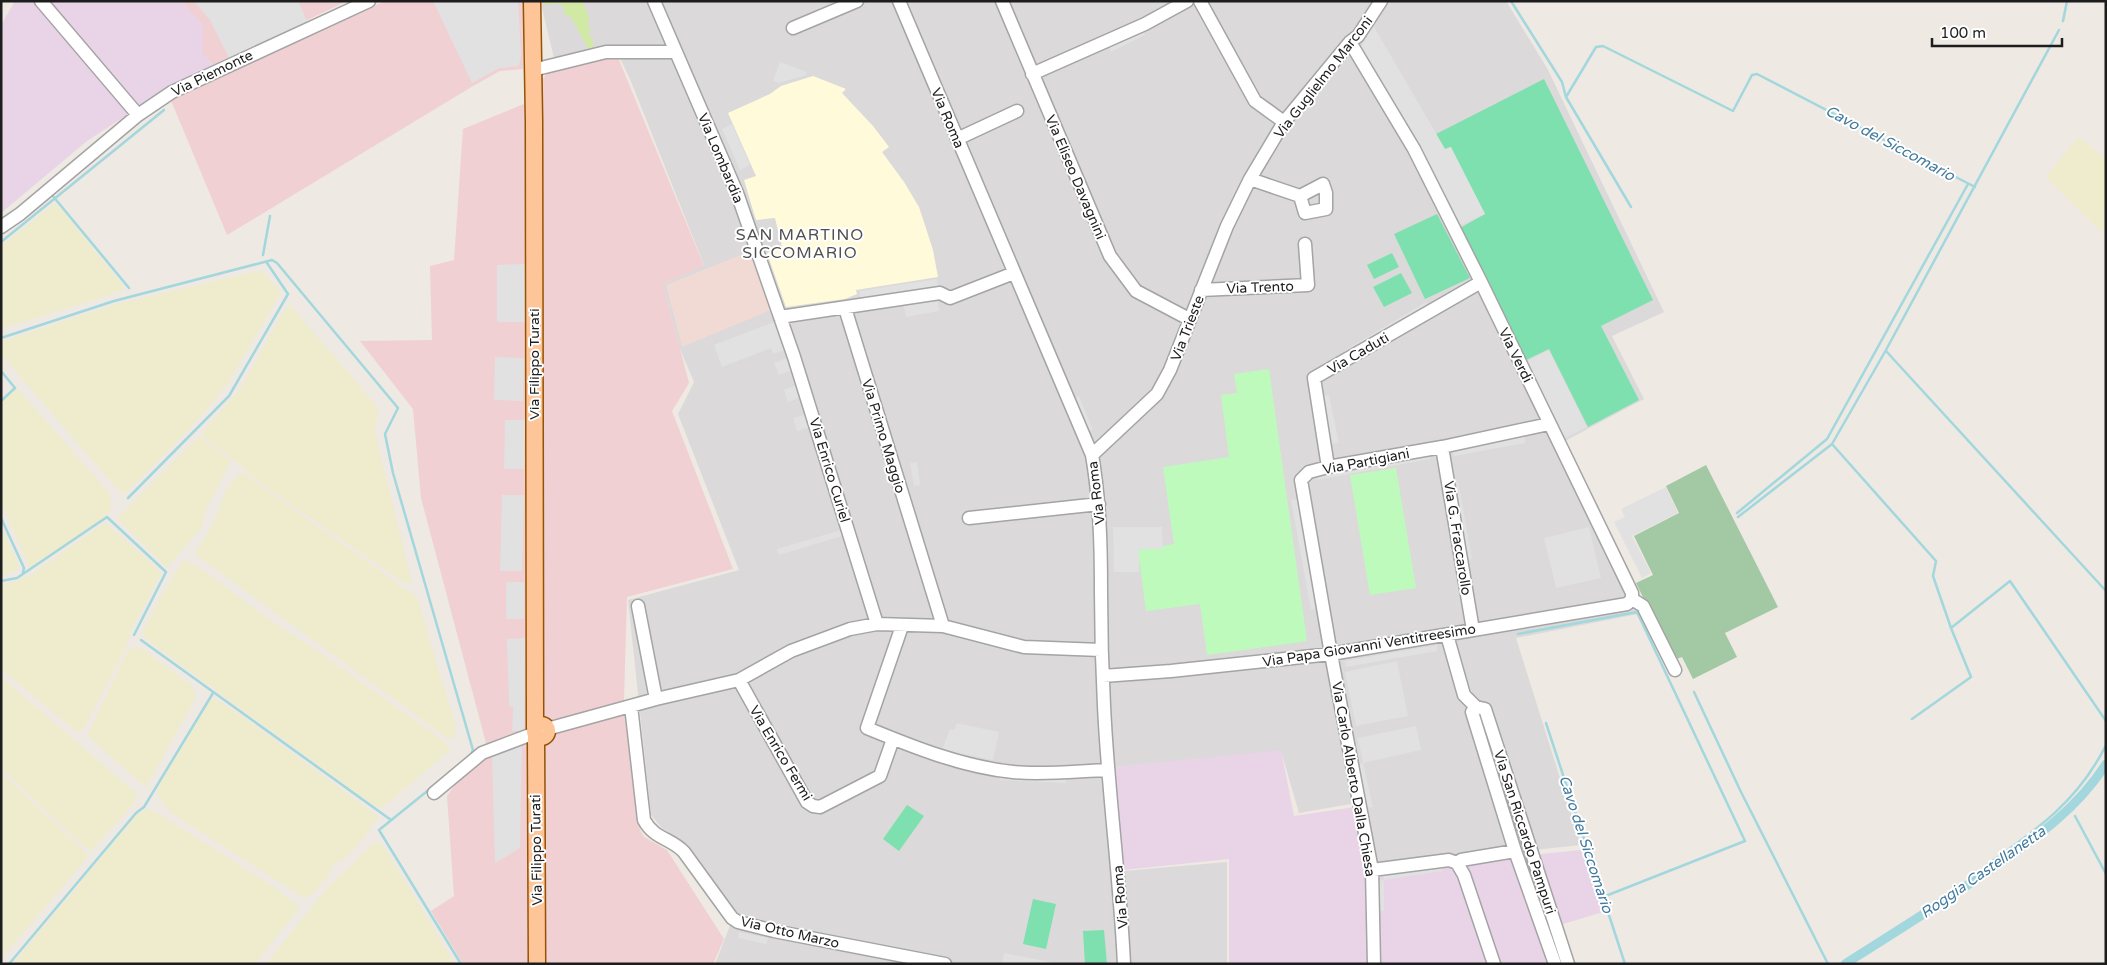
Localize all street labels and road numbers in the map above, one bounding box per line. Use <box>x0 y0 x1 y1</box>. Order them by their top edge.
street label: Via Guglielmo Marconi <box>1270 13 1376 142</box>
street label: Via Piemonte <box>169 46 256 100</box>
street label: Via Roma <box>927 86 968 151</box>
street label: Via Lombardia <box>694 111 747 206</box>
street label: Via Eliseo Davagnini <box>1042 112 1109 242</box>
street label: Via Trento <box>1226 278 1294 297</box>
street label: Via Trieste <box>1167 293 1208 363</box>
street label: Via Filippo Turati <box>526 308 543 420</box>
street label: Via Verdi <box>1495 325 1536 385</box>
street label: Via Caduti <box>1324 329 1392 378</box>
street label: Via Primo Maggio <box>858 377 909 495</box>
street label: Via Enrico Curiel <box>806 416 854 525</box>
street label: Via Partigiani <box>1321 445 1411 478</box>
street label: Via Roma <box>1084 460 1109 526</box>
street label: Via G. Fraccarollo <box>1440 480 1475 597</box>
street label: Via Papa Giovanni Ventitreesimo <box>1261 620 1477 671</box>
street label: Via Carlo Alberto Dalla Chiesa <box>1328 680 1379 878</box>
street label: Via Enrico Fermi <box>745 703 816 804</box>
street label: Via San Riccardo Pampuri <box>1490 748 1559 916</box>
street label: Via Filippo Turati <box>527 794 546 906</box>
street label: Via Roma <box>1109 864 1132 929</box>
street label: Via Otto Marzo <box>739 913 841 952</box>

